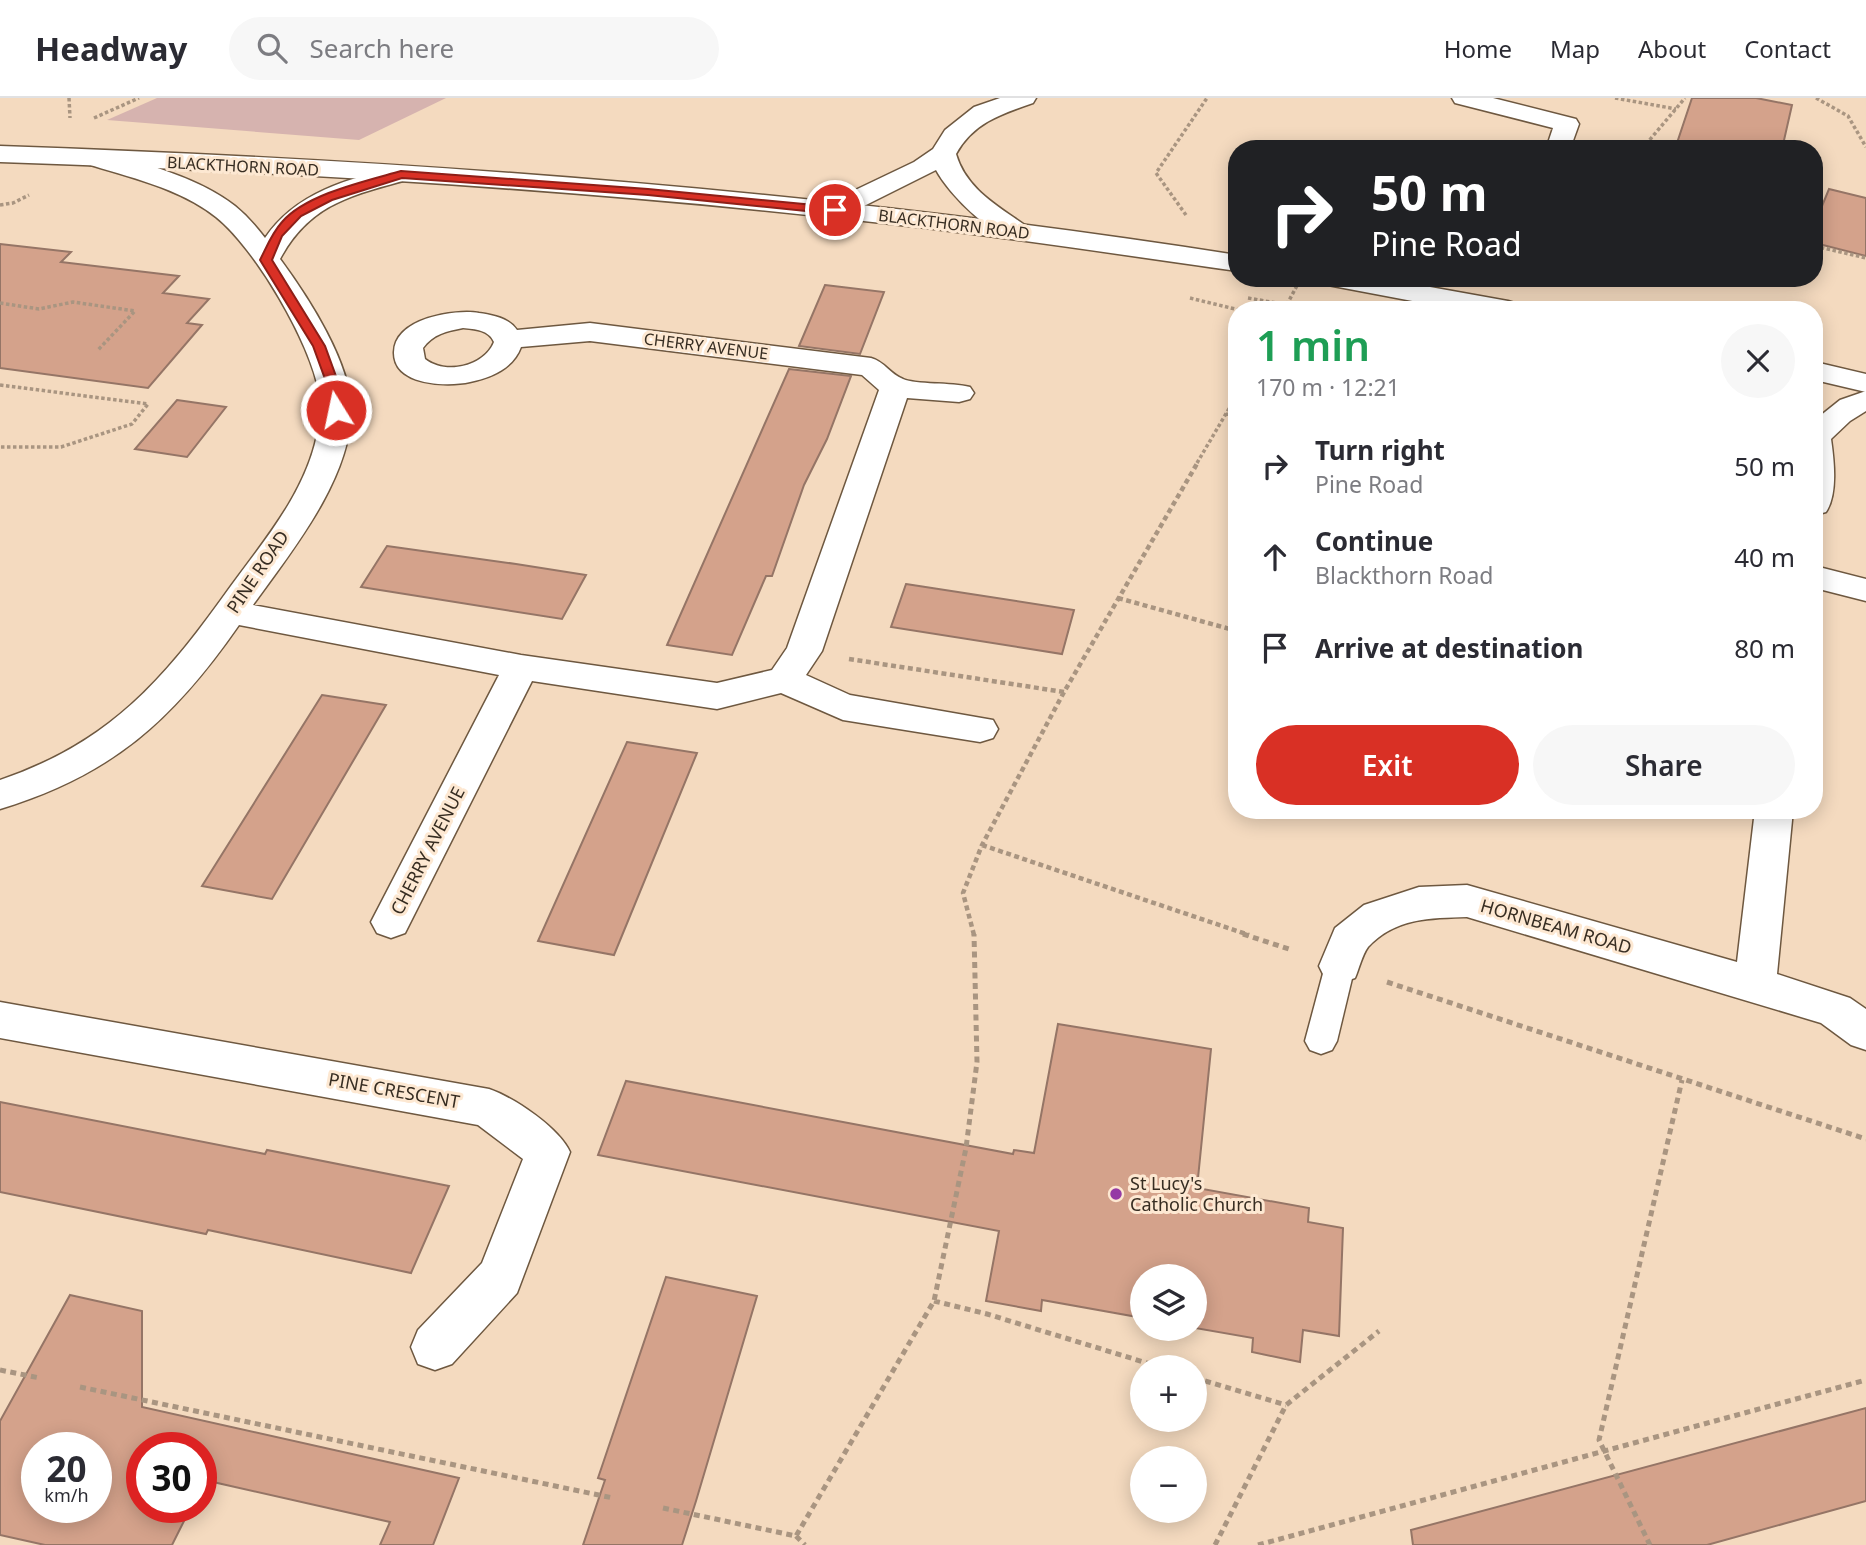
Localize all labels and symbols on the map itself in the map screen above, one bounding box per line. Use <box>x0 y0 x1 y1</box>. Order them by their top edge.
street label: BLACKTHORN ROAD <box>166 151 320 181</box>
pin <box>805 180 865 240</box>
street label: BLACKTHORN ROAD <box>877 204 1031 244</box>
street label: CHERRY AVENUE <box>643 327 769 365</box>
position arrow <box>299 373 373 447</box>
street label: PINE ROAD <box>221 525 294 617</box>
street label: CHERRY AVENUE <box>385 783 470 919</box>
street label: HORNBEAM ROAD <box>1478 893 1635 959</box>
street label: PINE CRESCENT <box>327 1067 462 1113</box>
place label: St Lucy's Catholic Church <box>1130 1171 1263 1216</box>
marker: St Lucy's Catholic Church <box>1108 1186 1124 1202</box>
speed limit sign: 30 <box>126 1432 217 1523</box>

